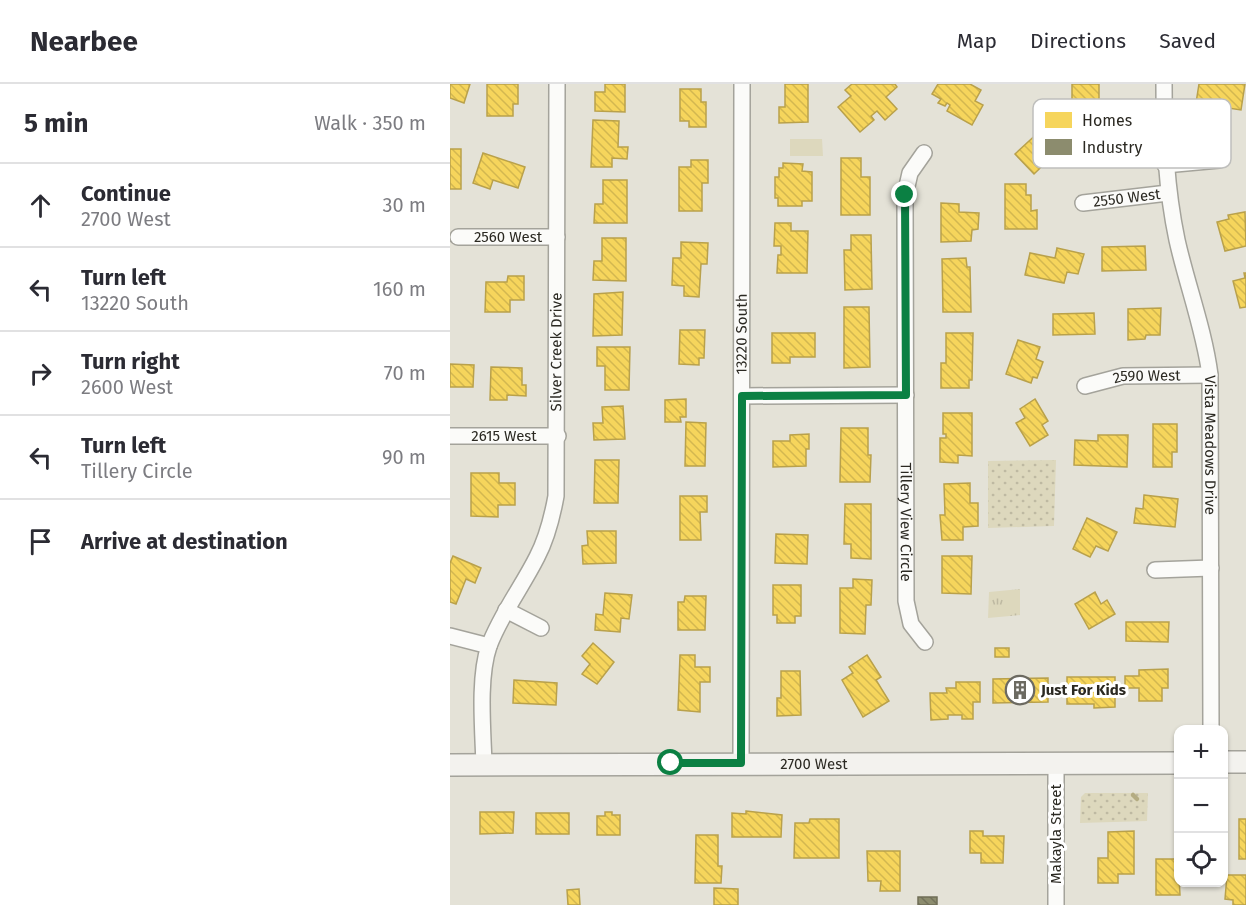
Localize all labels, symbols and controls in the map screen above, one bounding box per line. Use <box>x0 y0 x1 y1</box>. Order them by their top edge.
text: Nearbee <box>30 25 138 58</box>
text: Map <box>957 28 997 54</box>
text: Directions <box>1030 28 1126 54</box>
text: Saved <box>1159 28 1216 54</box>
legend <box>1033 99 1231 168</box>
text: 5 min <box>24 108 88 139</box>
text: Walk · 350 m <box>314 111 426 135</box>
text: Homes <box>1082 111 1132 130</box>
text: Industry <box>1082 138 1142 157</box>
text: Continue <box>81 180 171 207</box>
route end <box>891 181 917 207</box>
street label: 2550 West <box>1092 185 1162 211</box>
icon: ahead <box>24 189 57 222</box>
text: 30 m <box>382 193 426 217</box>
text: 2700 West <box>81 207 171 231</box>
street label: 2560 West <box>474 228 543 246</box>
text: Turn left <box>81 264 166 291</box>
icon: left <box>24 273 57 306</box>
text: 160 m <box>373 277 426 301</box>
text: 13220 South <box>81 291 189 315</box>
street label: Silver Creek Drive <box>547 293 565 411</box>
street label: 13220 South <box>733 293 751 375</box>
text: Turn right <box>81 348 180 375</box>
icon: right <box>24 357 57 390</box>
text: 70 m <box>384 361 426 385</box>
street label: 2590 West <box>1111 366 1181 387</box>
text: 2600 West <box>81 375 173 399</box>
street label: Vista Meadows Drive <box>1201 375 1219 515</box>
street label: 2615 West <box>471 427 537 445</box>
text: Turn left <box>81 432 166 459</box>
icon: left <box>24 441 57 474</box>
text: 90 m <box>382 445 426 469</box>
text: Tillery Circle <box>81 459 193 483</box>
street label: Tillery View Circle <box>897 462 915 582</box>
icon: arrive <box>24 525 57 558</box>
text: Arrive at destination <box>81 528 288 555</box>
building icon: Just For Kids <box>1004 674 1036 706</box>
place label: Just For Kids <box>1040 681 1126 699</box>
map controls <box>1174 725 1228 887</box>
button: + <box>1174 725 1228 779</box>
route start <box>657 749 683 775</box>
street label: 2700 West <box>780 755 848 773</box>
button: − <box>1174 779 1228 833</box>
street label: Makayla Street <box>1047 784 1065 884</box>
button: locate <box>1174 833 1228 887</box>

